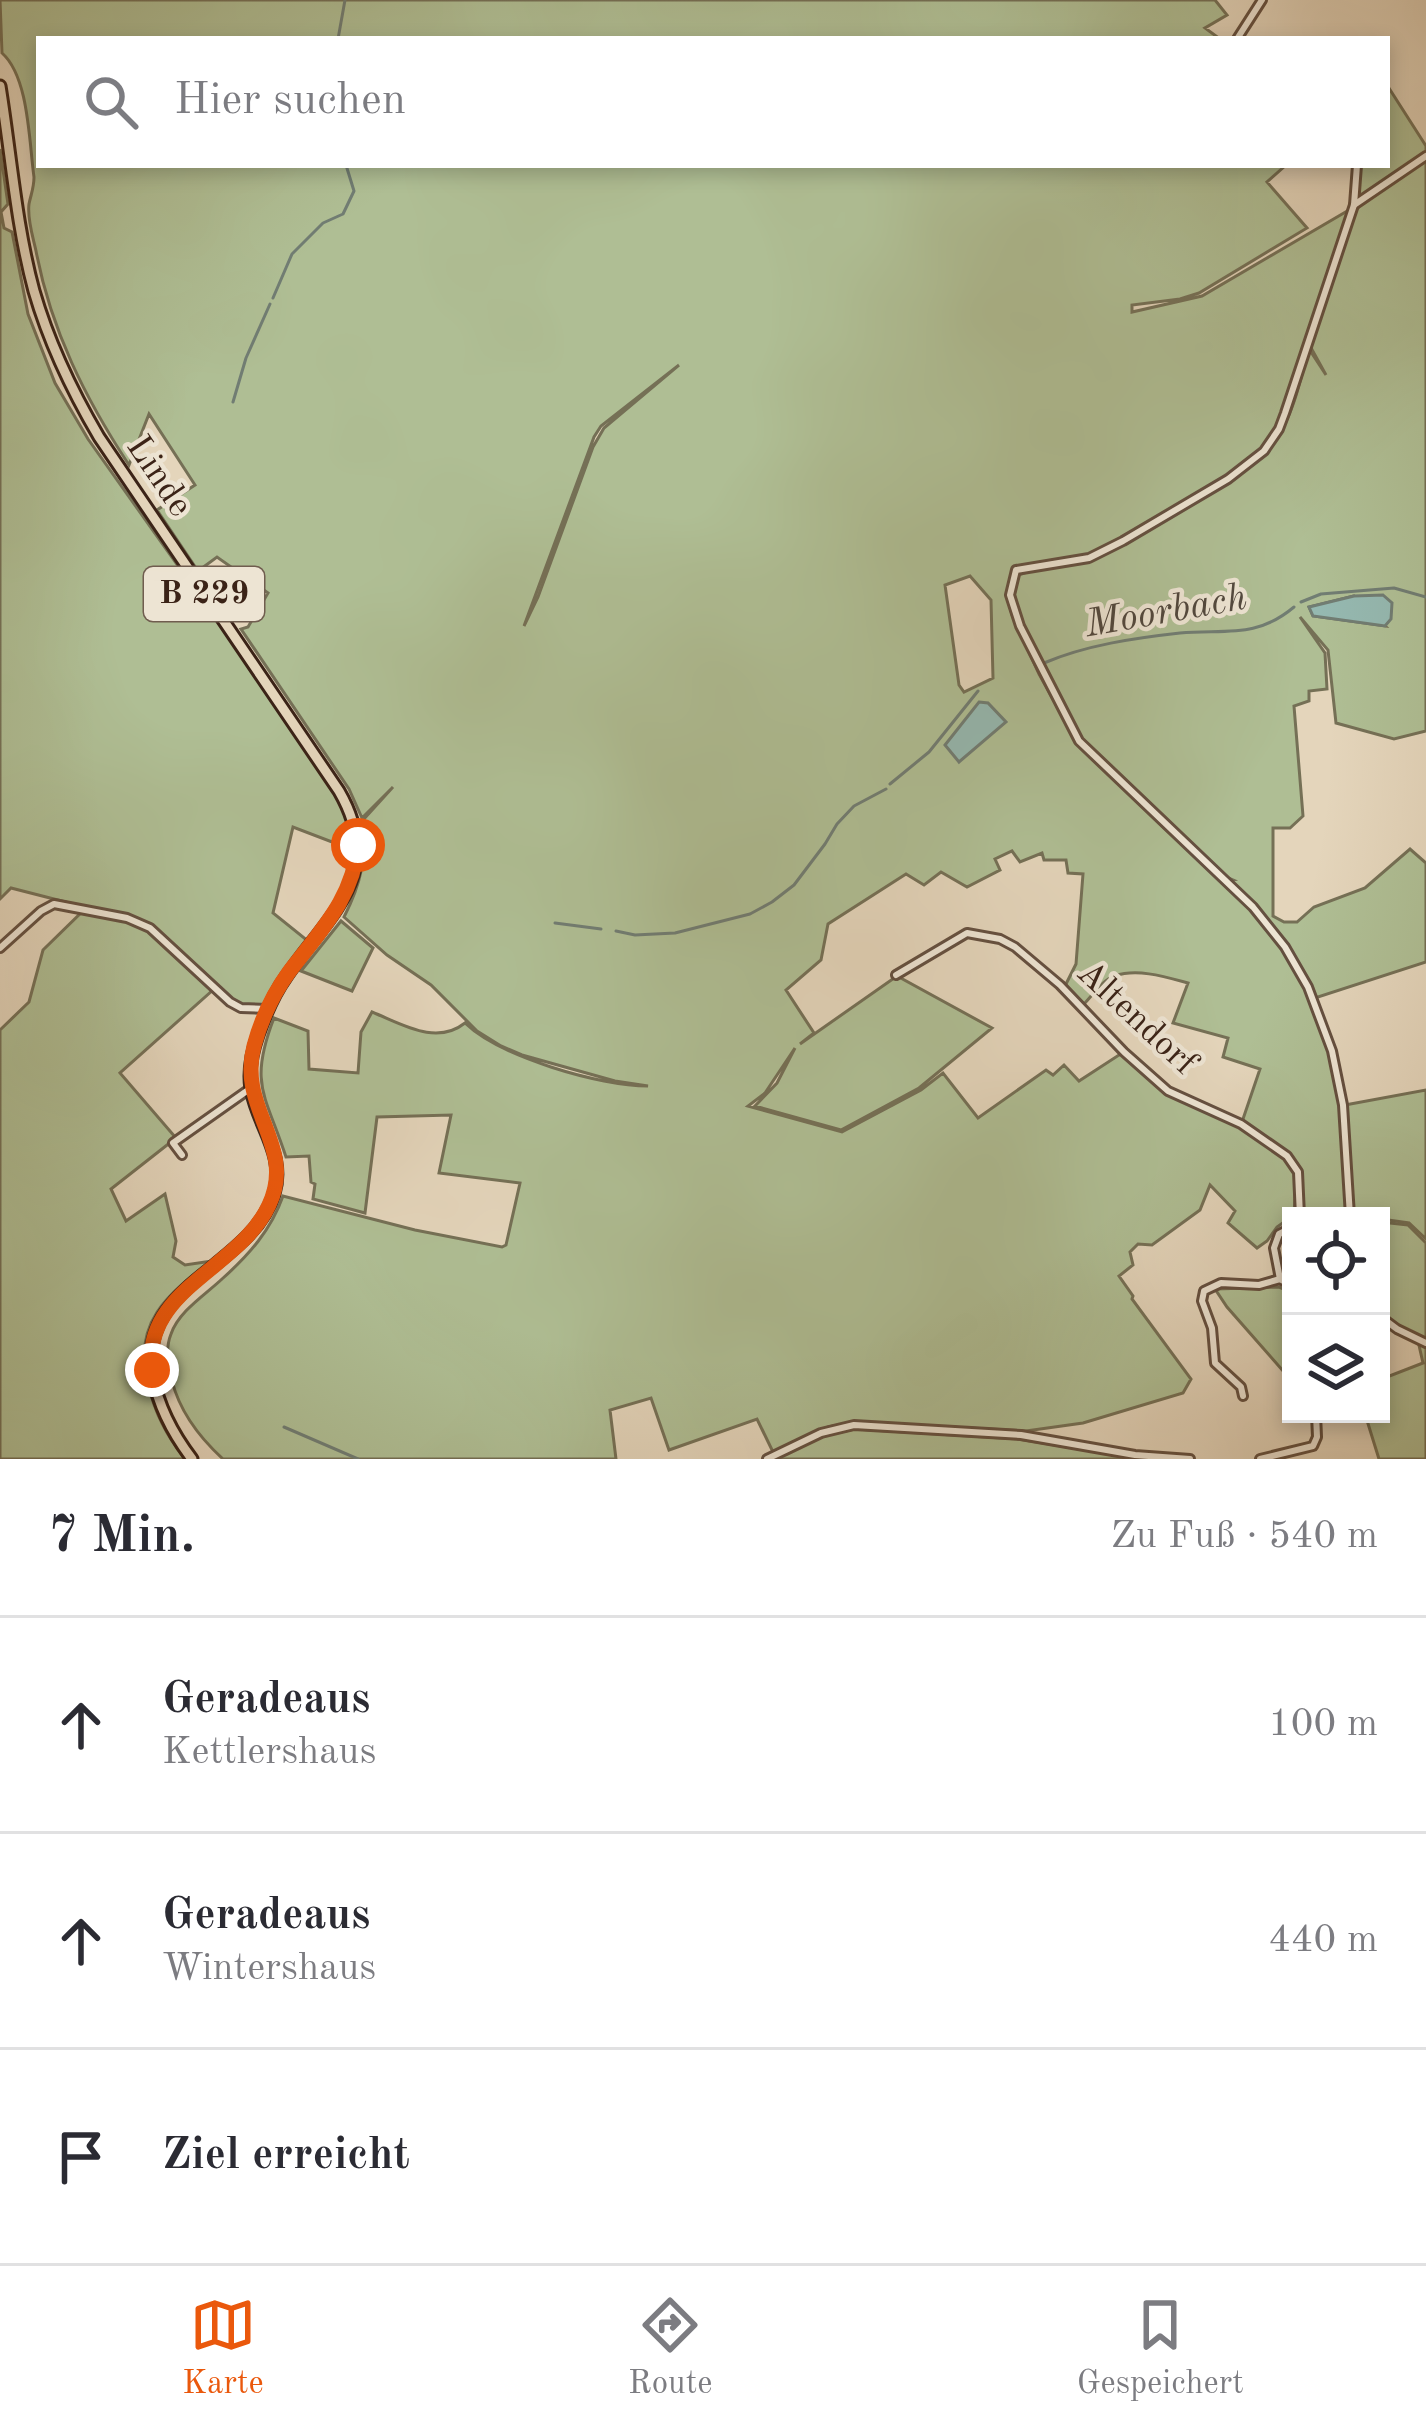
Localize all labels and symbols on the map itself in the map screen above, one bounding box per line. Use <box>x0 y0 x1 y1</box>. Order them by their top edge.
street label: Linde <box>118 430 198 524</box>
road number: B 229 <box>144 567 264 621</box>
water label: Moorbach <box>1081 579 1250 646</box>
route start <box>331 818 385 872</box>
street label: Altendorf <box>1069 955 1204 1084</box>
route end <box>125 1343 179 1397</box>

